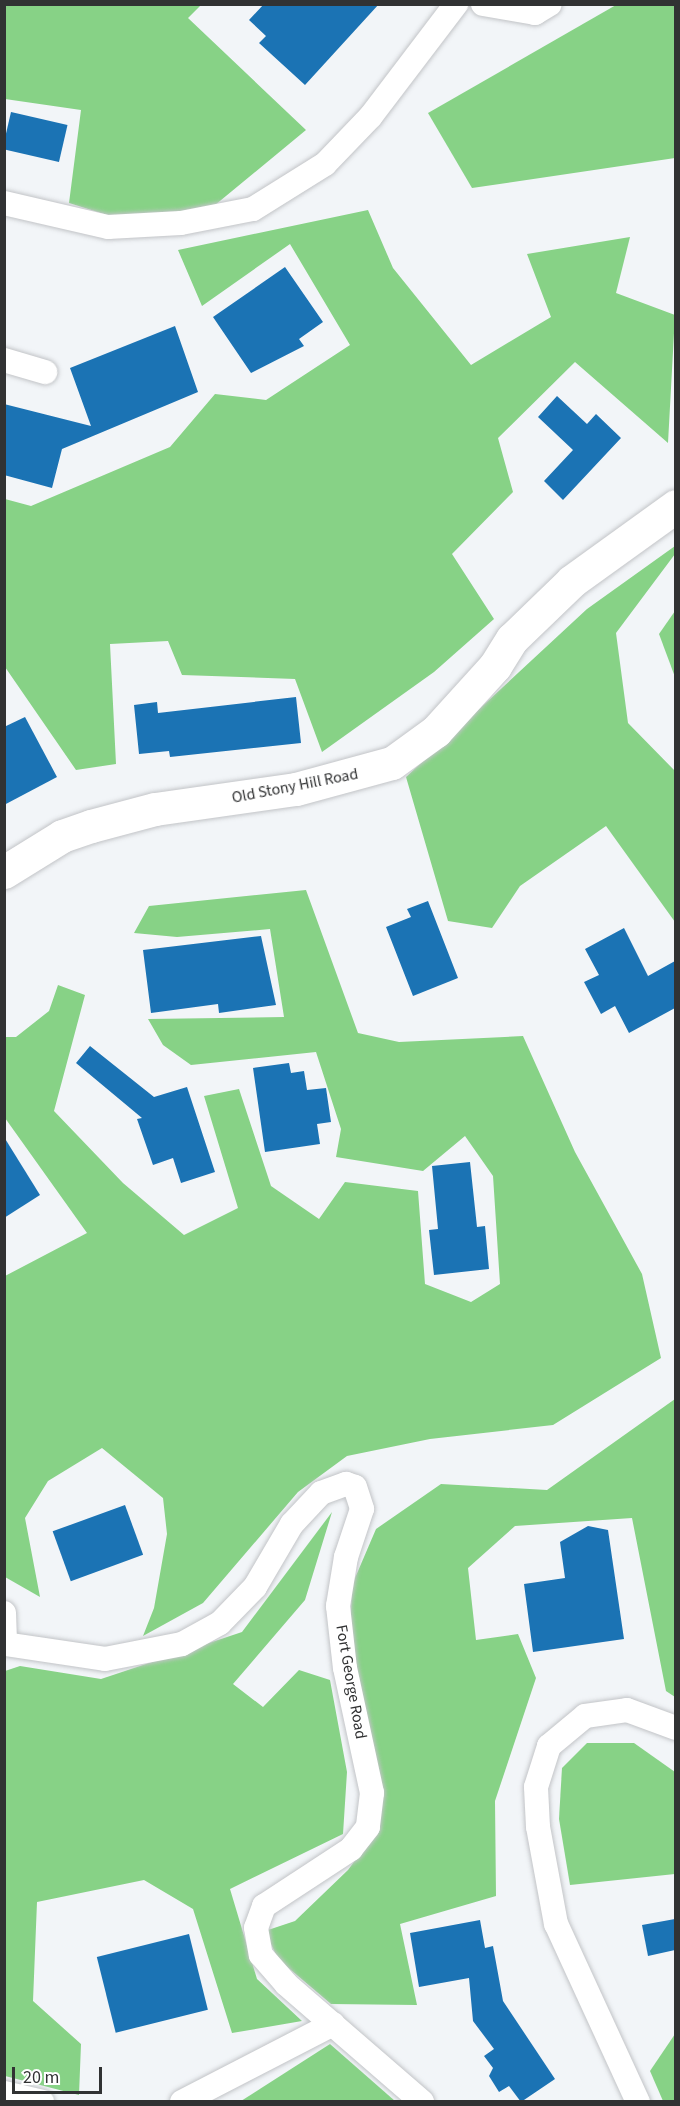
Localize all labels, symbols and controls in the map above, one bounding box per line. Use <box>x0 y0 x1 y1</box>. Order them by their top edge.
street label: Old Stony Hill Road <box>230 764 360 808</box>
street label: Fort George Road <box>331 1623 371 1741</box>
scale bar <box>15 2055 105 2093</box>
text: 20 m <box>23 2065 59 2090</box>

